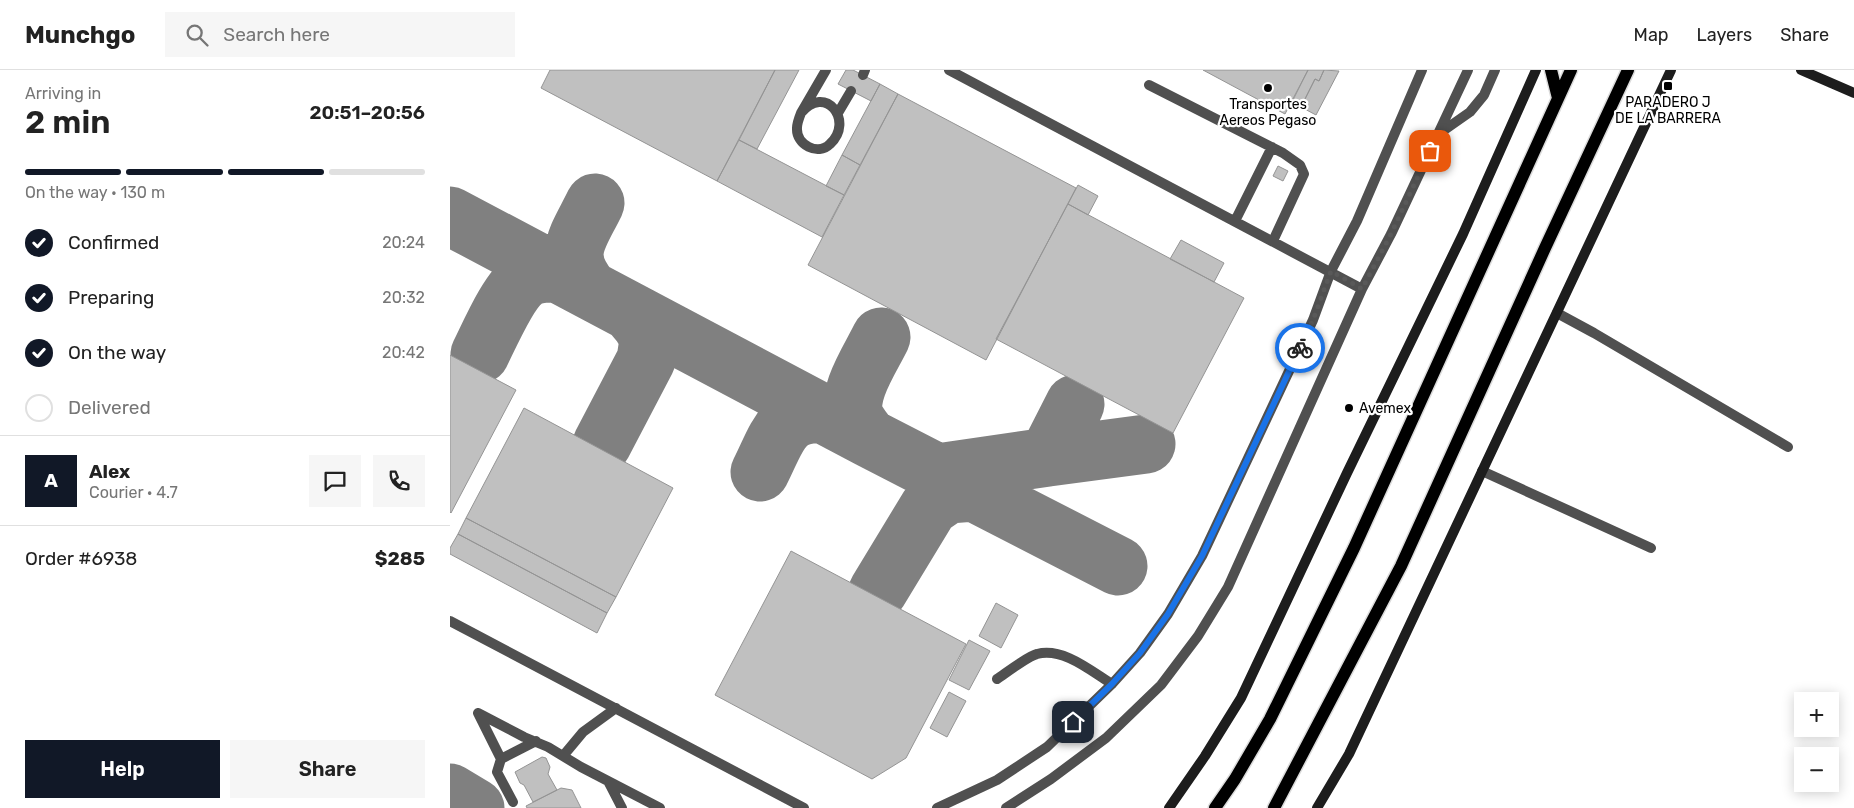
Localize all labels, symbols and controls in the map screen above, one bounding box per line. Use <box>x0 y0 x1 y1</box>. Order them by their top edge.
search box <box>165 12 515 57</box>
text: Munchgo <box>25 21 135 49</box>
icon: search <box>183 21 211 49</box>
text: Search here <box>223 23 330 46</box>
text: Map <box>1634 24 1669 46</box>
text: Layers <box>1697 24 1752 46</box>
text: Share <box>1780 24 1829 46</box>
marker: PARADERO J DE LA BARRERA <box>1662 80 1674 92</box>
marker: Transportes Aereos Pegaso <box>1262 82 1274 94</box>
text: Arriving in <box>25 84 101 103</box>
place label: PARADERO J DE LA BARRERA <box>1615 94 1722 127</box>
place label: Transportes Aereos Pegaso <box>1220 96 1316 129</box>
text: 20:51–20:56 <box>309 101 425 124</box>
text: 2 min <box>25 103 110 141</box>
pin <box>1409 130 1451 172</box>
icon: bag <box>1416 137 1444 165</box>
text: On the way · 130 m <box>25 183 165 202</box>
icon: check <box>25 229 53 257</box>
text: Confirmed <box>68 231 159 254</box>
text: 20:24 <box>382 233 425 252</box>
icon: check <box>25 284 53 312</box>
text: Preparing <box>68 286 154 309</box>
text: 20:32 <box>382 288 425 307</box>
courier <box>1275 323 1325 373</box>
icon: bike <box>1286 334 1314 362</box>
icon: check <box>25 339 53 367</box>
text: On the way <box>68 341 166 364</box>
text: 20:42 <box>382 343 425 362</box>
text: Delivered <box>68 396 151 419</box>
place label: Avemex <box>1359 400 1411 417</box>
marker: Avemex <box>1343 402 1355 414</box>
button: chat <box>309 455 361 507</box>
button: phone <box>373 455 425 507</box>
text: Alex <box>89 460 130 483</box>
text: A <box>44 469 58 492</box>
text: Courier · 4.7 <box>89 483 178 502</box>
text: Order #6938 <box>25 547 137 570</box>
text: $285 <box>375 547 425 570</box>
map controls <box>1794 692 1839 792</box>
button: + <box>1794 692 1839 737</box>
pin <box>1052 701 1094 743</box>
icon: home <box>1059 708 1087 736</box>
button: Help <box>25 740 220 798</box>
button: Share <box>230 740 425 798</box>
button: − <box>1794 747 1839 792</box>

